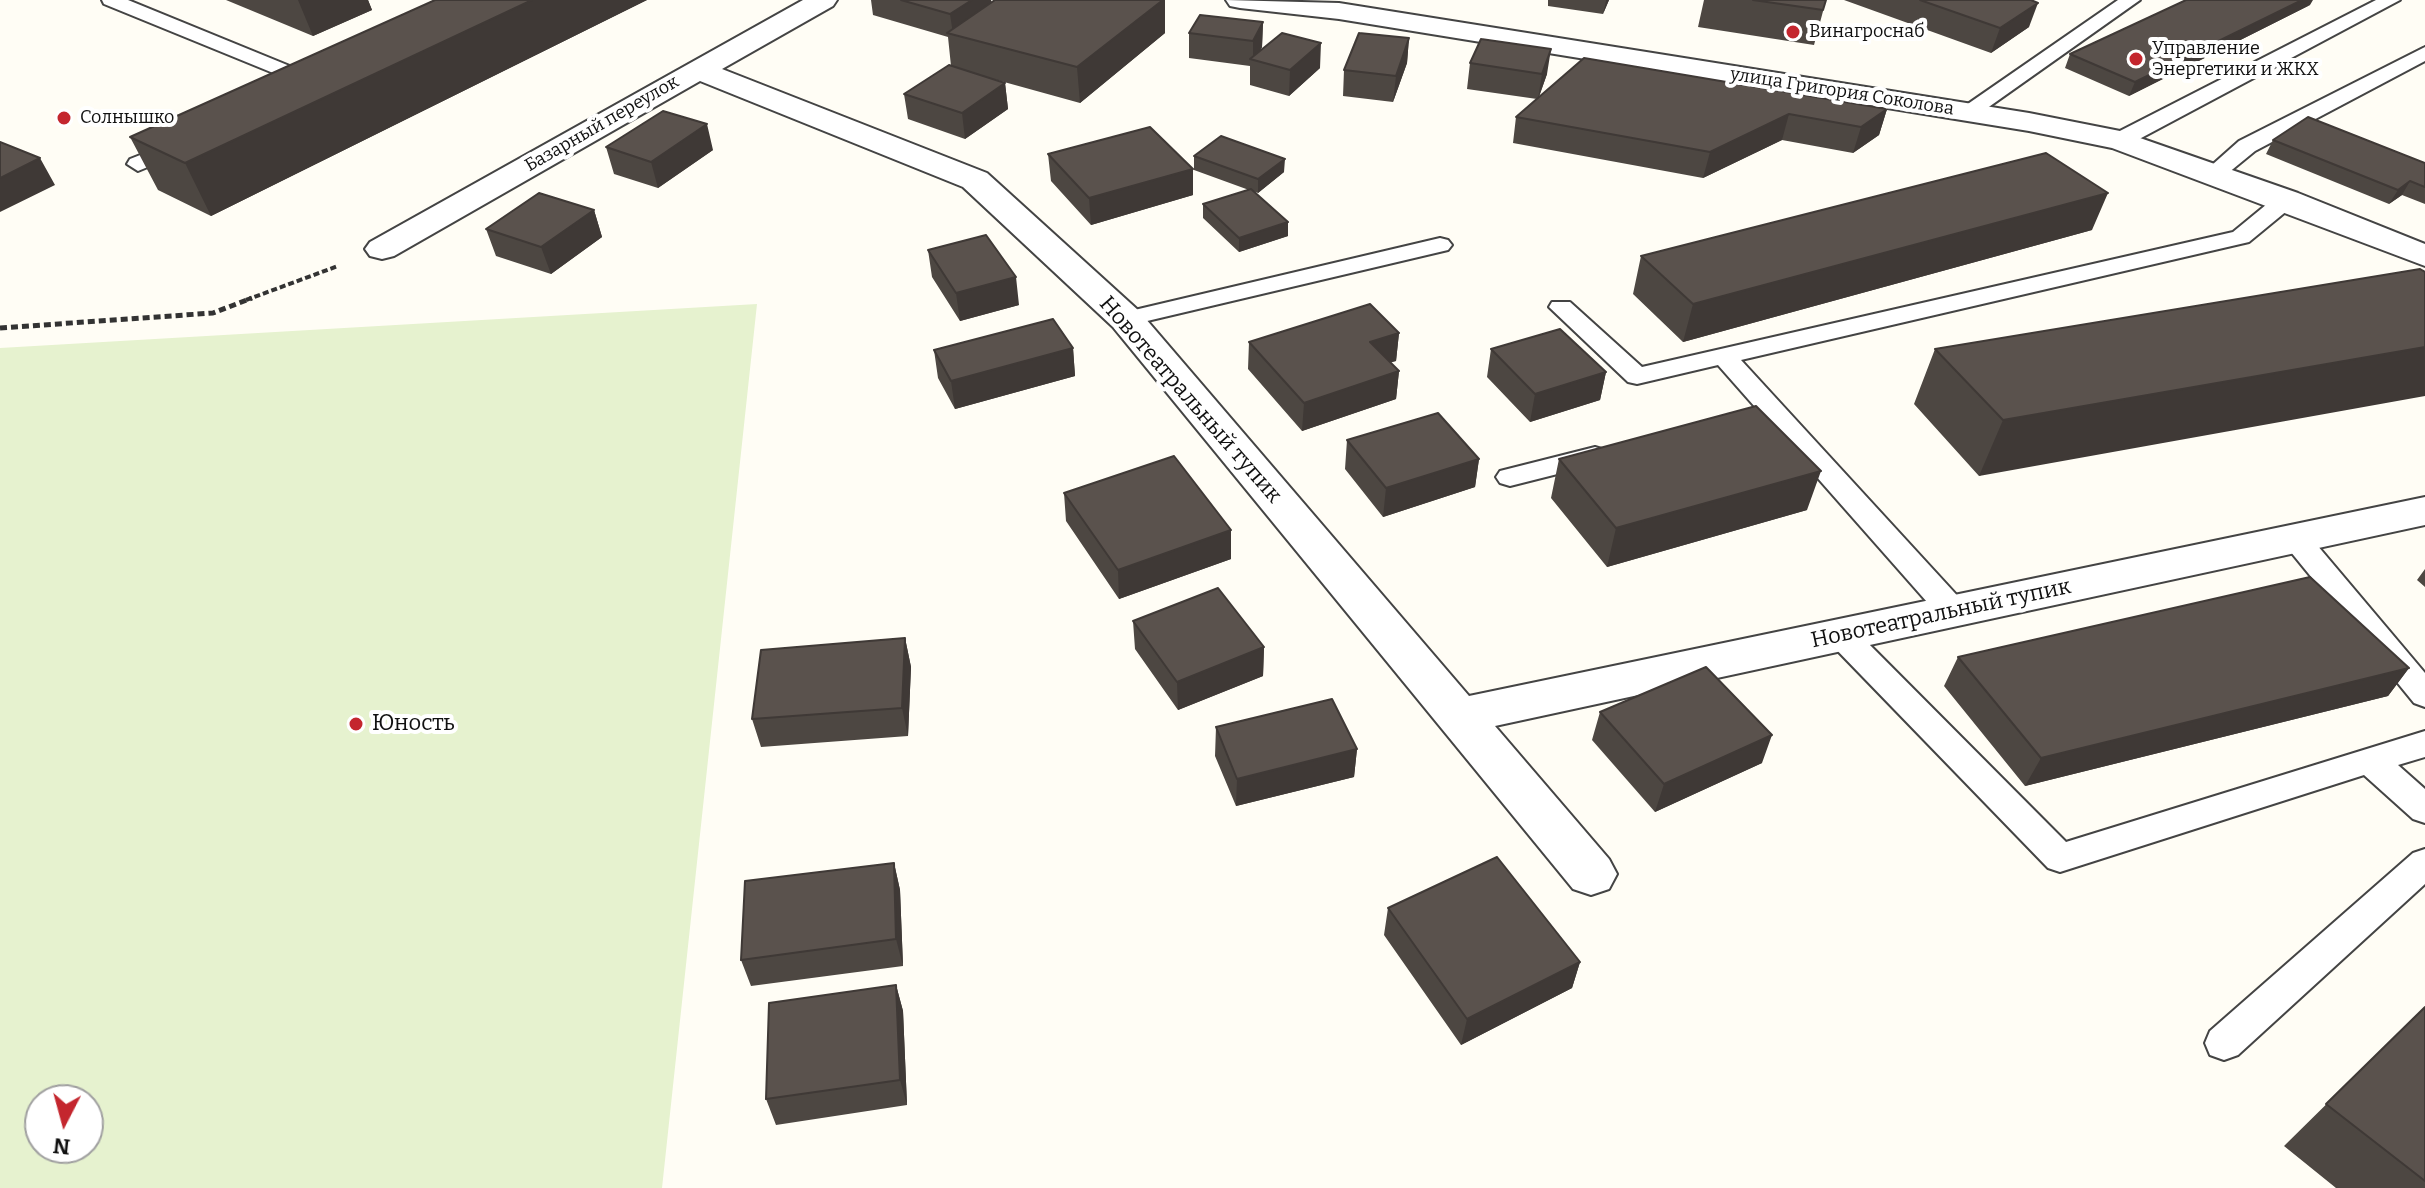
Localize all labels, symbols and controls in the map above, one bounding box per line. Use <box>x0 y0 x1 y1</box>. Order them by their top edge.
place label: Винагроснаб <box>1809 21 1925 43</box>
marker: Винагроснаб <box>1784 23 1802 41</box>
place label: Управление Энергетики и ЖКХ <box>2152 38 2319 80</box>
marker: Управление Энергетики и ЖКХ <box>2127 50 2145 68</box>
street label: улица Григория Соколова <box>1729 64 1955 120</box>
street label: Базарный переулок <box>521 71 683 177</box>
place label: Солнышко <box>80 107 174 129</box>
marker: Солнышко <box>55 109 73 127</box>
street label: Новотеатральный тупик <box>1093 291 1287 509</box>
street label: Новотеатральный тупик <box>1809 574 2073 654</box>
place label: Юность <box>372 711 455 737</box>
marker: Юность <box>347 715 365 733</box>
north arrow <box>24 1084 104 1164</box>
text: N <box>52 1132 72 1161</box>

